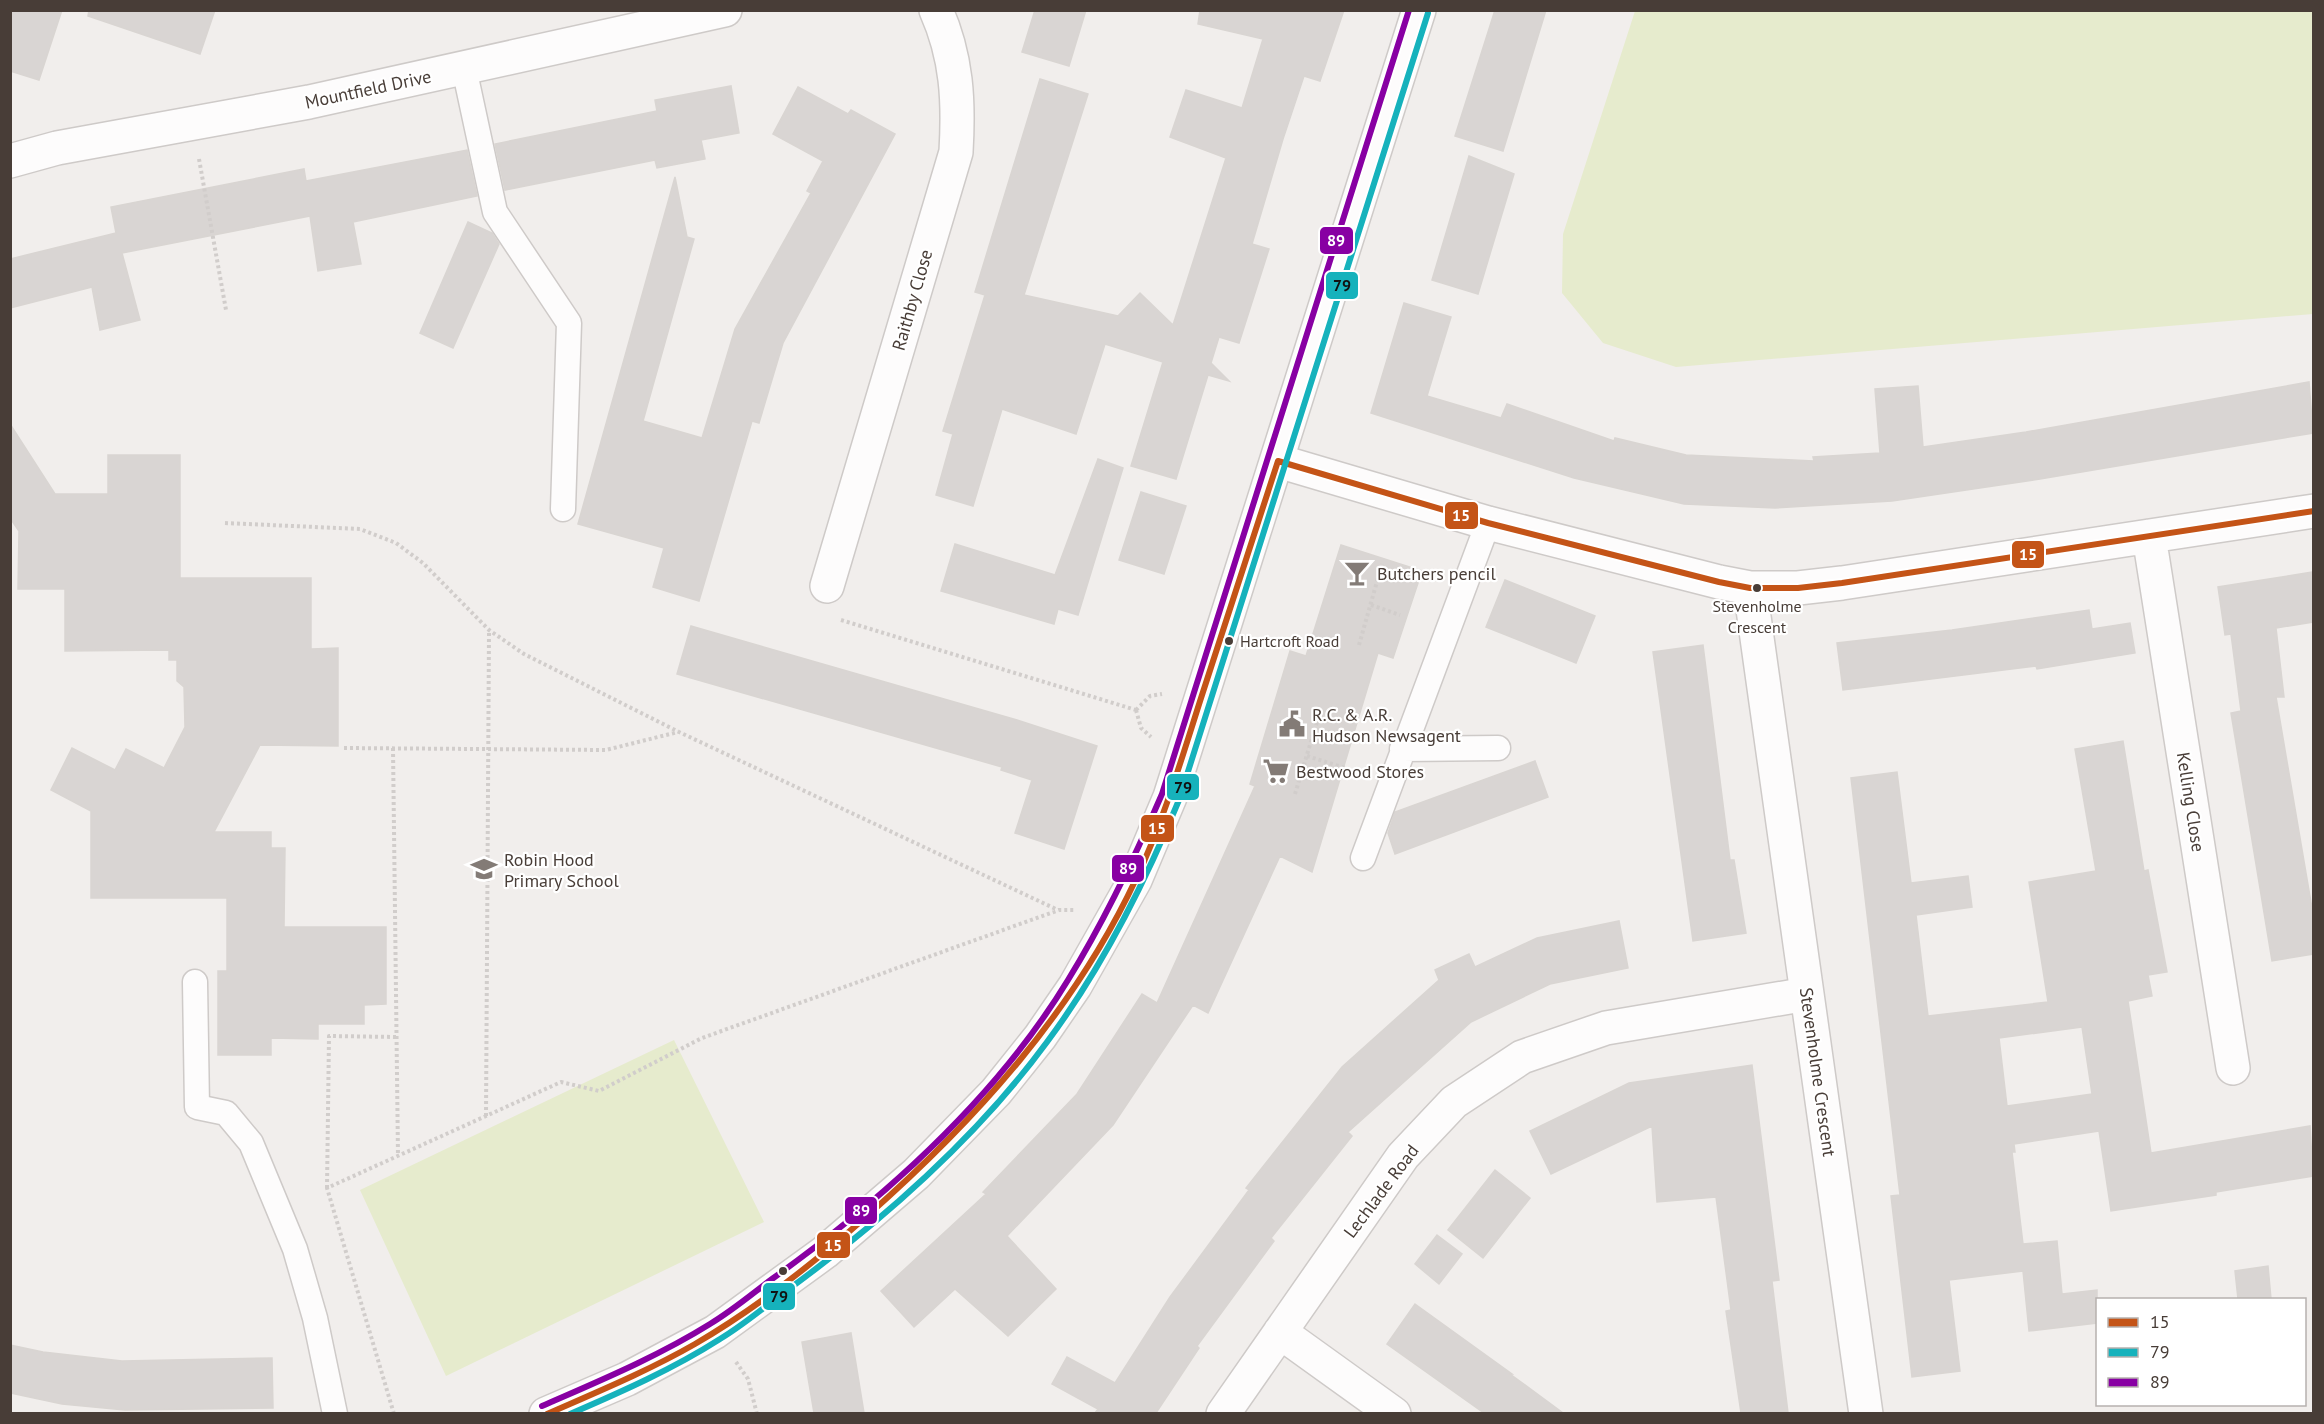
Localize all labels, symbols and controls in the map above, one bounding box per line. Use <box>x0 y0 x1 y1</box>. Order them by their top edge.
street label: Mountfield Drive <box>303 64 433 114</box>
line badge: 89 <box>1319 226 1354 255</box>
text: 89 <box>1327 230 1345 250</box>
street label: Raithby Close <box>887 247 937 353</box>
line badge: 79 <box>1325 271 1359 300</box>
text: 79 <box>1333 275 1351 295</box>
line badge: 15 <box>1444 501 1479 530</box>
text: 15 <box>1452 505 1470 525</box>
line badge: 15 <box>2011 540 2045 569</box>
text: 15 <box>2019 544 2037 564</box>
bar icon: Butchers pencil <box>1342 558 1372 588</box>
place label: Butchers pencil <box>1377 562 1496 585</box>
marker: Stevenholme Crescent <box>1751 582 1763 594</box>
place label: Stevenholme Crescent <box>1712 596 1802 637</box>
place label: Hartcroft Road <box>1240 631 1339 651</box>
marker: Hartcroft Road <box>1223 635 1235 647</box>
place label: R.C. & A.R. Hudson Newsagent <box>1312 703 1461 747</box>
public building icon: R.C. & A.R. Hudson Newsagent <box>1277 709 1307 739</box>
street label: Kelling Close <box>2172 750 2210 854</box>
supermarket icon: Bestwood Stores <box>1261 756 1291 786</box>
place label: Bestwood Stores <box>1296 760 1424 783</box>
line badge: 79 <box>1166 773 1200 801</box>
text: 79 <box>1174 777 1192 797</box>
line badge: 15 <box>1140 814 1175 843</box>
text: 15 <box>1148 818 1166 838</box>
place label: Robin Hood Primary School <box>504 848 619 892</box>
school or university icon: Robin Hood Primary School <box>469 854 499 884</box>
line badge: 89 <box>1111 854 1145 883</box>
text: 89 <box>1119 858 1137 878</box>
street label: Stevenholme Crescent <box>1795 986 1841 1158</box>
street label: Lechlade Road <box>1338 1140 1424 1242</box>
line badge: 89 <box>844 1196 878 1225</box>
text: 89 <box>852 1200 870 1220</box>
line badge: 15 <box>816 1231 851 1259</box>
text: 15 <box>824 1235 842 1255</box>
unlabelled marker <box>777 1265 789 1277</box>
line badge: 79 <box>762 1282 796 1311</box>
text: 79 <box>770 1286 788 1306</box>
legend <box>2096 1298 2306 1406</box>
text: 15 <box>2150 1310 2170 1333</box>
text: 79 <box>2150 1340 2170 1363</box>
text: 89 <box>2150 1370 2170 1393</box>

